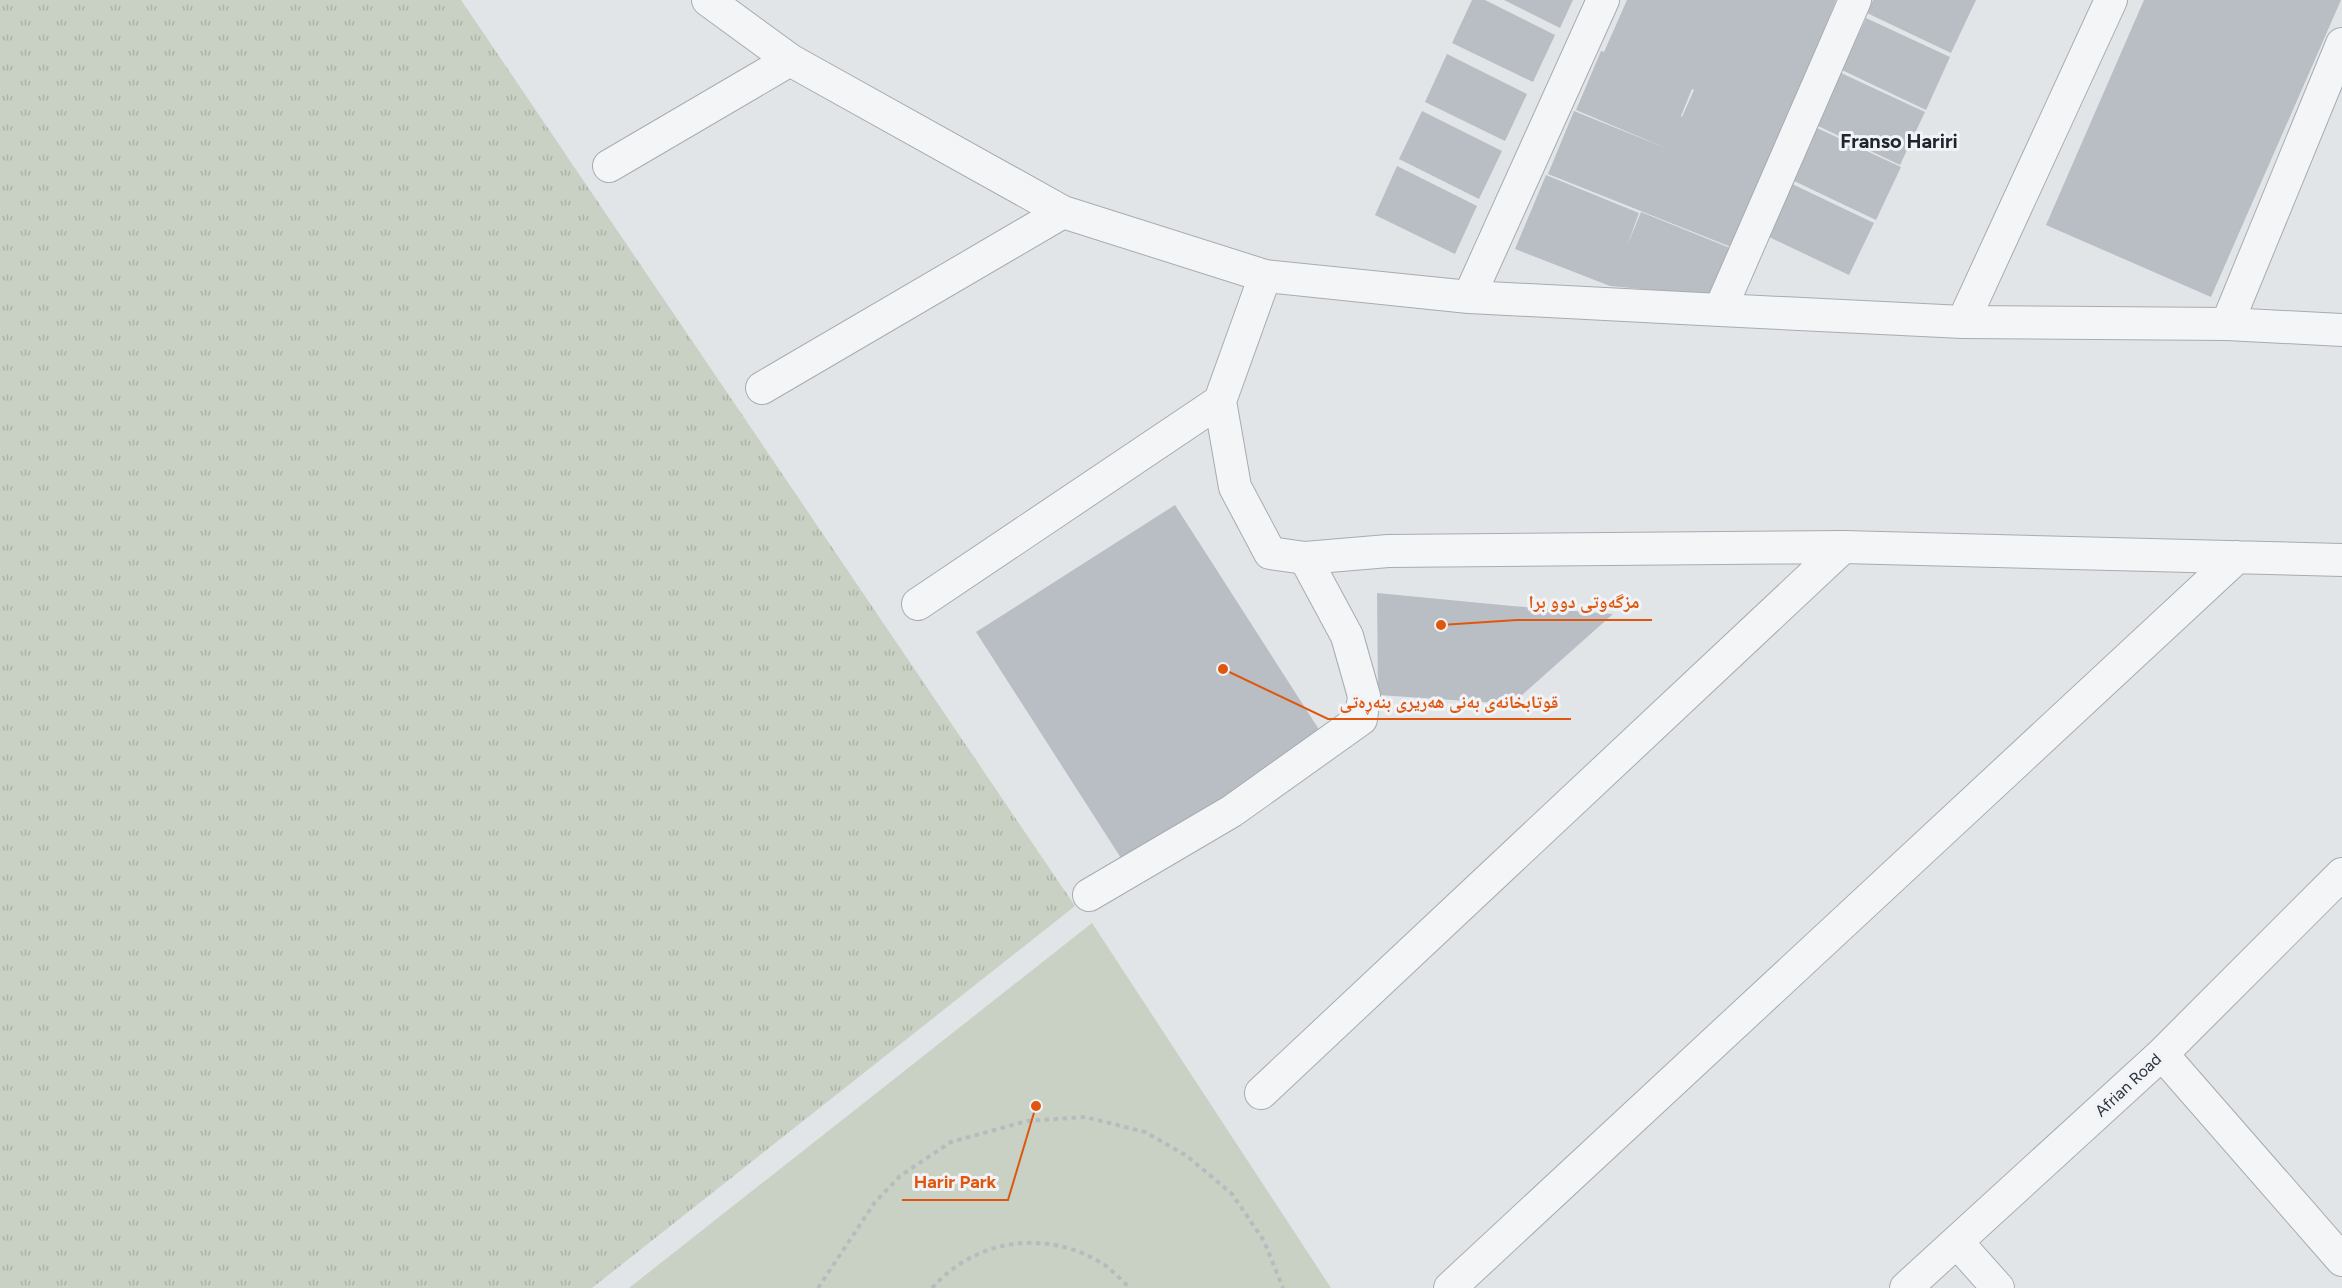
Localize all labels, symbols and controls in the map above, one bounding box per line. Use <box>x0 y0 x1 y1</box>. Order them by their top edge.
district label: Franso Hariri <box>1840 129 1958 153</box>
callout: مزگەوتی دوو برا <box>1517 584 1652 620</box>
text: مزگەوتی دوو برا <box>1529 591 1640 613</box>
callout: قوتابخانەی بەنی هەریری بنەڕەتی <box>1328 683 1571 719</box>
text: قوتابخانەی بەنی هەریری بنەڕەتی <box>1340 691 1558 715</box>
street label: Afrian Road <box>2091 1049 2165 1121</box>
callout: Harir Park <box>902 1164 1008 1200</box>
text: Harir Park <box>914 1171 997 1193</box>

